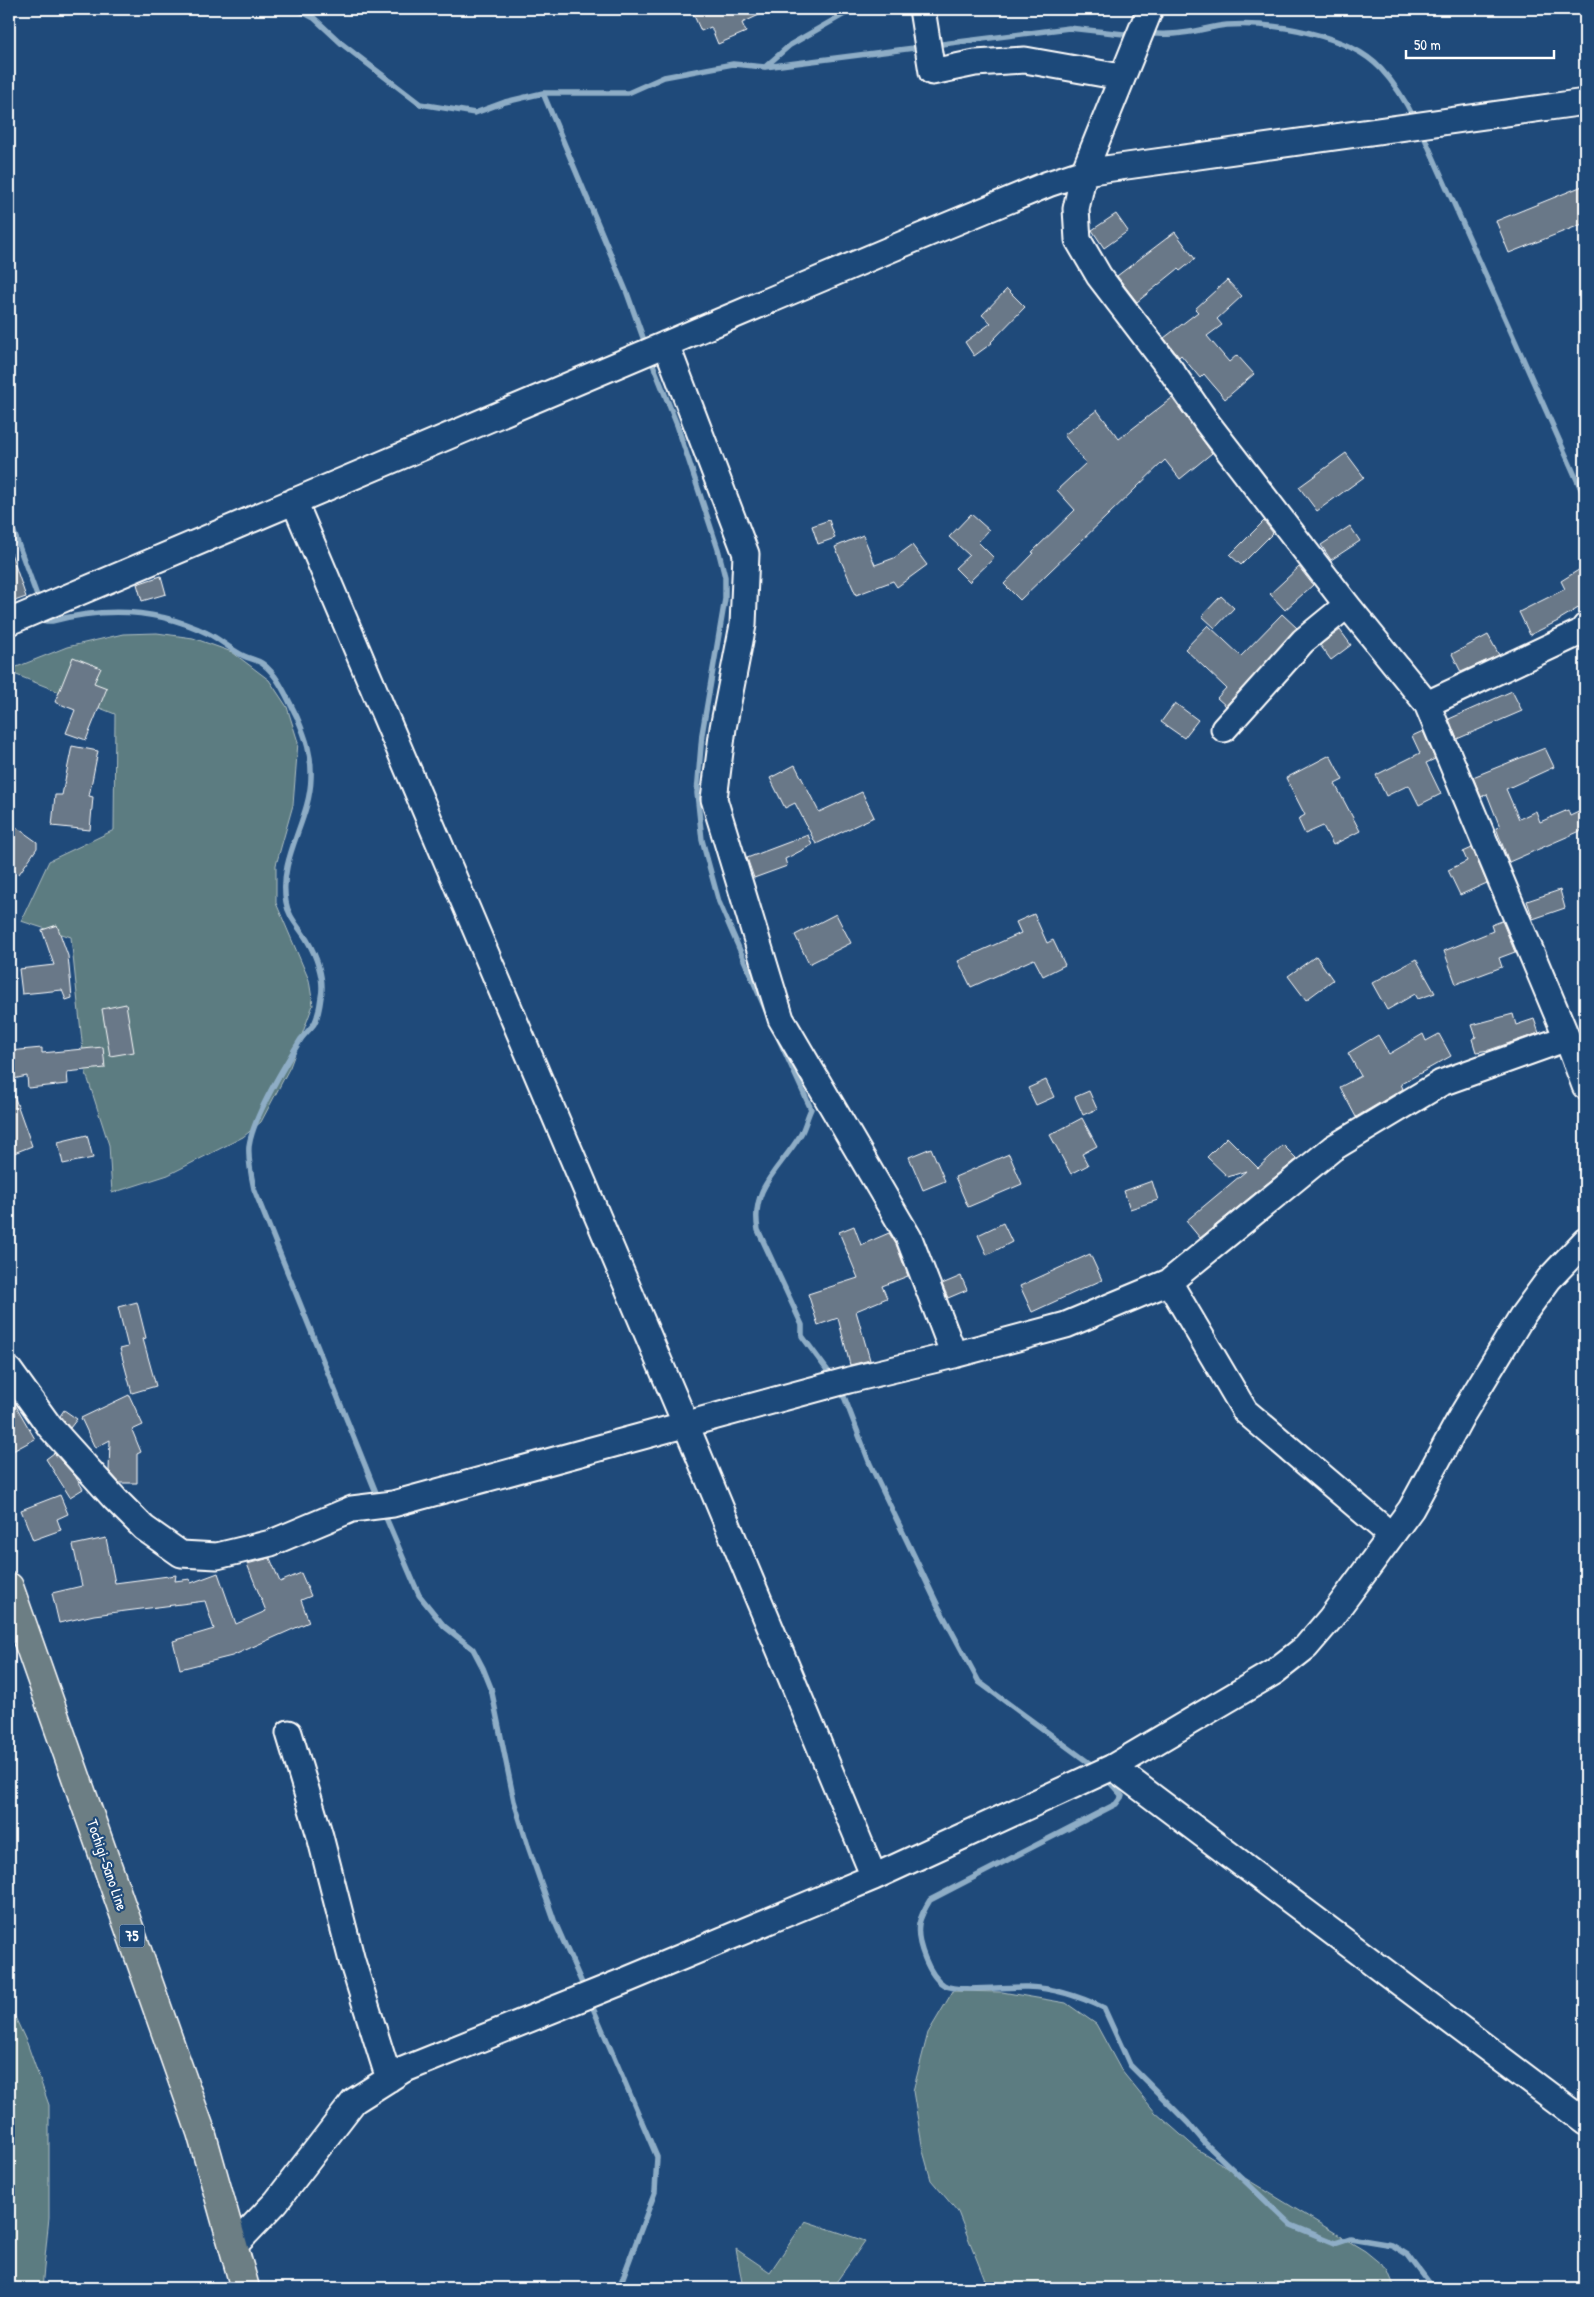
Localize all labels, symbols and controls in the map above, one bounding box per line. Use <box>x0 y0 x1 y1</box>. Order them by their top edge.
scale bar <box>1406 28 1554 60</box>
text: 50 m <box>1414 34 1441 55</box>
street label: Tochigi-Sano Line <box>82 1816 133 1913</box>
road number: 75 <box>120 1924 144 1948</box>

